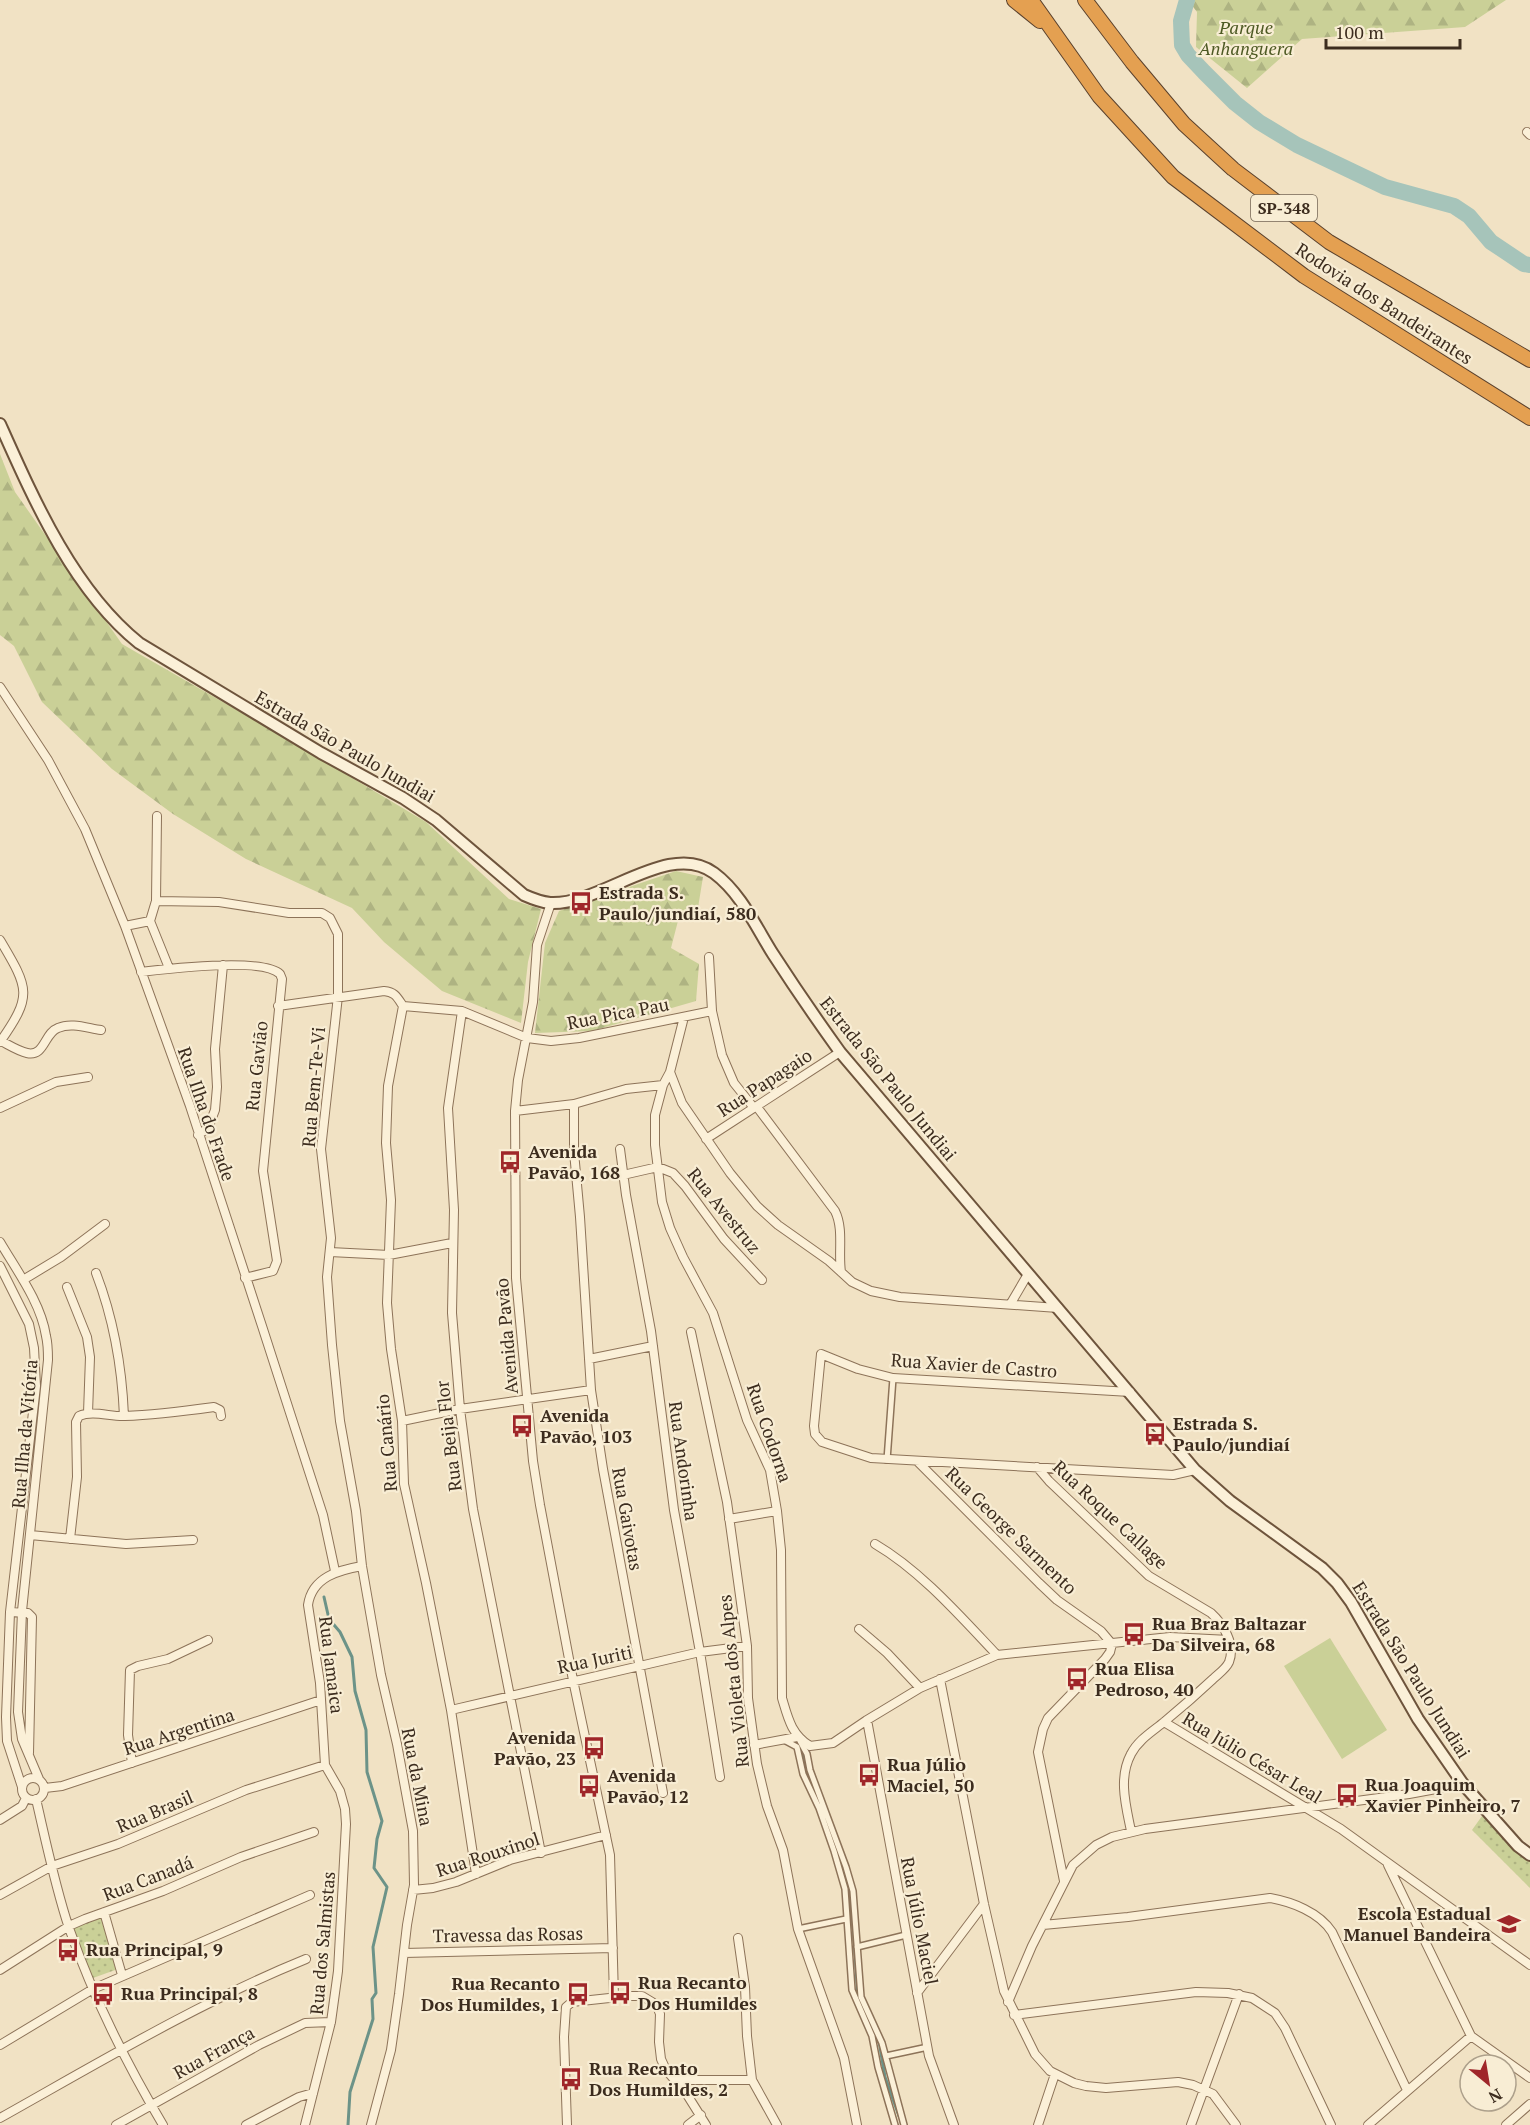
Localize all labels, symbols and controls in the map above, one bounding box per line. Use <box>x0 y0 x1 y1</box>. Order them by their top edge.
scale bar <box>1326 12 1460 50</box>
park label: Parque Anhanguera <box>1198 15 1293 60</box>
text: 100 m <box>1335 20 1384 44</box>
road number: SP-348 <box>1251 195 1317 221</box>
street label: Rodovia dos Bandeirantes <box>1291 237 1478 369</box>
street label: Estrada São Paulo Jundiai <box>251 685 440 808</box>
place label: Estrada S. Paulo/jundiaí, 580 <box>599 880 756 925</box>
bus stop icon: Estrada S. Paulo/jundiaí, 580 <box>568 890 594 916</box>
street label: Rua Pica Pau <box>565 991 671 1035</box>
street label: Estrada São Paulo Jundiai <box>815 991 962 1165</box>
street label: Rua Gavião <box>239 1020 273 1112</box>
street label: Rua Bem-Te-Vi <box>296 1026 330 1148</box>
street label: Rua Ilha do Frade <box>173 1043 241 1184</box>
street label: Rua Papagaio <box>713 1043 816 1122</box>
place label: Avenida Pavão, 168 <box>528 1139 620 1184</box>
bus stop icon: Avenida Pavão, 168 <box>497 1149 523 1175</box>
street label: Rua Avestruz <box>683 1162 767 1258</box>
street label: Avenida Pavão <box>489 1277 523 1395</box>
street label: Rua Xavier de Castro <box>890 1347 1058 1383</box>
street label: Rua Ilha da Vitória <box>6 1358 42 1510</box>
street label: Rua Beija Flor <box>429 1379 467 1493</box>
street label: Rua Codorna <box>742 1380 798 1485</box>
street label: Rua Canário <box>370 1393 402 1493</box>
street label: Rua Andorinha <box>664 1400 704 1522</box>
place label: Avenida Pavão, 103 <box>540 1403 632 1448</box>
place label: Estrada S. Paulo/jundiaí <box>1173 1411 1290 1456</box>
bus stop icon: Avenida Pavão, 103 <box>509 1413 535 1439</box>
bus stop icon: Estrada S. Paulo/jundiaí <box>1142 1421 1168 1447</box>
street label: Rua Roque Callage <box>1048 1455 1173 1574</box>
street label: Rua George Sarmento <box>941 1461 1083 1599</box>
street label: Rua Gaivotas <box>607 1465 649 1572</box>
street label: Estrada São Paulo Jundiai <box>1348 1576 1476 1763</box>
street label: Rua Violeta dos Alpes <box>712 1594 754 1769</box>
place label: Rua Braz Baltazar Da Silveira, 68 <box>1152 1611 1306 1656</box>
street label: Rua Jamaica <box>314 1615 350 1715</box>
bus stop icon: Rua Braz Baltazar Da Silveira, 68 <box>1121 1621 1147 1647</box>
street label: Rua Juriti <box>555 1639 635 1679</box>
place label: Rua Elisa Pedroso, 40 <box>1095 1656 1194 1701</box>
bus stop icon: Rua Elisa Pedroso, 40 <box>1064 1666 1090 1692</box>
street label: Rua Argentina <box>120 1702 237 1760</box>
street label: Rua Júlio César Leal <box>1178 1706 1327 1808</box>
place label: Avenida Pavão, 23 <box>494 1725 576 1770</box>
street label: Rua da Mina <box>397 1726 439 1828</box>
bus stop icon: Avenida Pavão, 23 <box>581 1735 607 1761</box>
place label: Rua Júlio Maciel, 50 <box>887 1752 974 1797</box>
bus stop icon: Rua Júlio Maciel, 50 <box>856 1762 882 1788</box>
place label: Avenida Pavão, 12 <box>607 1763 689 1808</box>
place label: Rua Joaquim Xavier Pinheiro, 7 <box>1365 1772 1521 1817</box>
bus stop icon: Avenida Pavão, 12 <box>576 1773 602 1799</box>
bus stop icon: Rua Joaquim Xavier Pinheiro, 7 <box>1334 1782 1360 1808</box>
street label: Rua Brasil <box>113 1784 197 1838</box>
street label: Rua Rouxinol <box>433 1826 543 1882</box>
street label: Rua Canadá <box>99 1850 196 1906</box>
street label: Rua Júlio Maciel <box>896 1855 944 1987</box>
street label: Rua dos Salmistas <box>304 1870 340 2016</box>
place label: Escola Estadual Manuel Bandeira <box>1343 1901 1491 1946</box>
school or university icon: Escola Estadual Manuel Bandeira <box>1496 1911 1522 1937</box>
street label: Travessa das Rosas <box>433 1921 583 1947</box>
bus stop icon: Rua Principal, 9 <box>55 1937 81 1963</box>
place label: Rua Principal, 9 <box>86 1937 223 1961</box>
place label: Rua Recanto Dos Humildes <box>638 1970 757 2015</box>
place label: Rua Recanto Dos Humildes, 1 <box>421 1971 560 2016</box>
bus stop icon: Rua Recanto Dos Humildes <box>607 1980 633 2006</box>
bus stop icon: Rua Principal, 8 <box>90 1981 116 2007</box>
place label: Rua Principal, 8 <box>121 1981 258 2005</box>
bus stop icon: Rua Recanto Dos Humildes, 1 <box>565 1981 591 2007</box>
street label: Rua França <box>169 2020 258 2084</box>
north arrow <box>1458 2053 1518 2113</box>
place label: Rua Recanto Dos Humildes, 2 <box>589 2056 728 2101</box>
bus stop icon: Rua Recanto Dos Humildes, 2 <box>558 2066 584 2092</box>
text: N <box>1485 2083 1506 2109</box>

